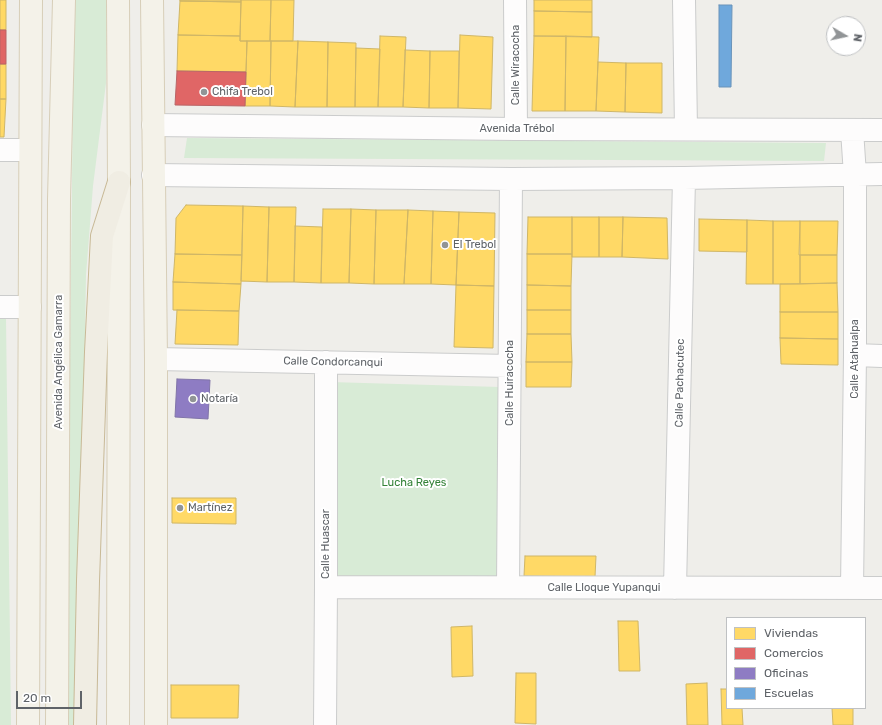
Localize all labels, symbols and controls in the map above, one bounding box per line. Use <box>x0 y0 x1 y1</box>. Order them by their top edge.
north arrow <box>826 16 866 56</box>
street label: Calle Wiracocha <box>509 25 523 105</box>
text: N <box>850 33 864 43</box>
place label: Chifa Trebol <box>212 85 273 99</box>
marker: Chifa Trebol <box>199 87 209 97</box>
street label: Avenida Trébol <box>480 122 554 136</box>
place label: El Trebol <box>453 238 496 252</box>
marker: El Trebol <box>440 240 450 250</box>
street label: Avenida Angélica Gamarra <box>52 295 66 429</box>
street label: Calle Atahualpa <box>848 319 862 399</box>
street label: Calle Pachacutec <box>673 339 687 427</box>
street label: Calle Huiracocha <box>503 340 517 426</box>
street label: Calle Condorcanqui <box>283 355 383 369</box>
place label: Notaría <box>201 392 238 406</box>
marker: Notaría <box>188 394 198 404</box>
park label: Lucha Reyes <box>382 476 446 490</box>
place label: Martínez <box>188 501 232 515</box>
marker: Martínez <box>175 503 185 513</box>
street label: Calle Huascar <box>319 509 333 579</box>
street label: Calle Lloque Yupanqui <box>548 581 660 595</box>
legend <box>726 617 866 709</box>
text: Viviendas <box>764 626 818 640</box>
text: Comercios <box>764 646 823 660</box>
text: Oficinas <box>764 666 808 680</box>
scale bar <box>18 683 84 709</box>
text: Escuelas <box>764 686 814 700</box>
text: 20 m <box>23 691 51 705</box>

